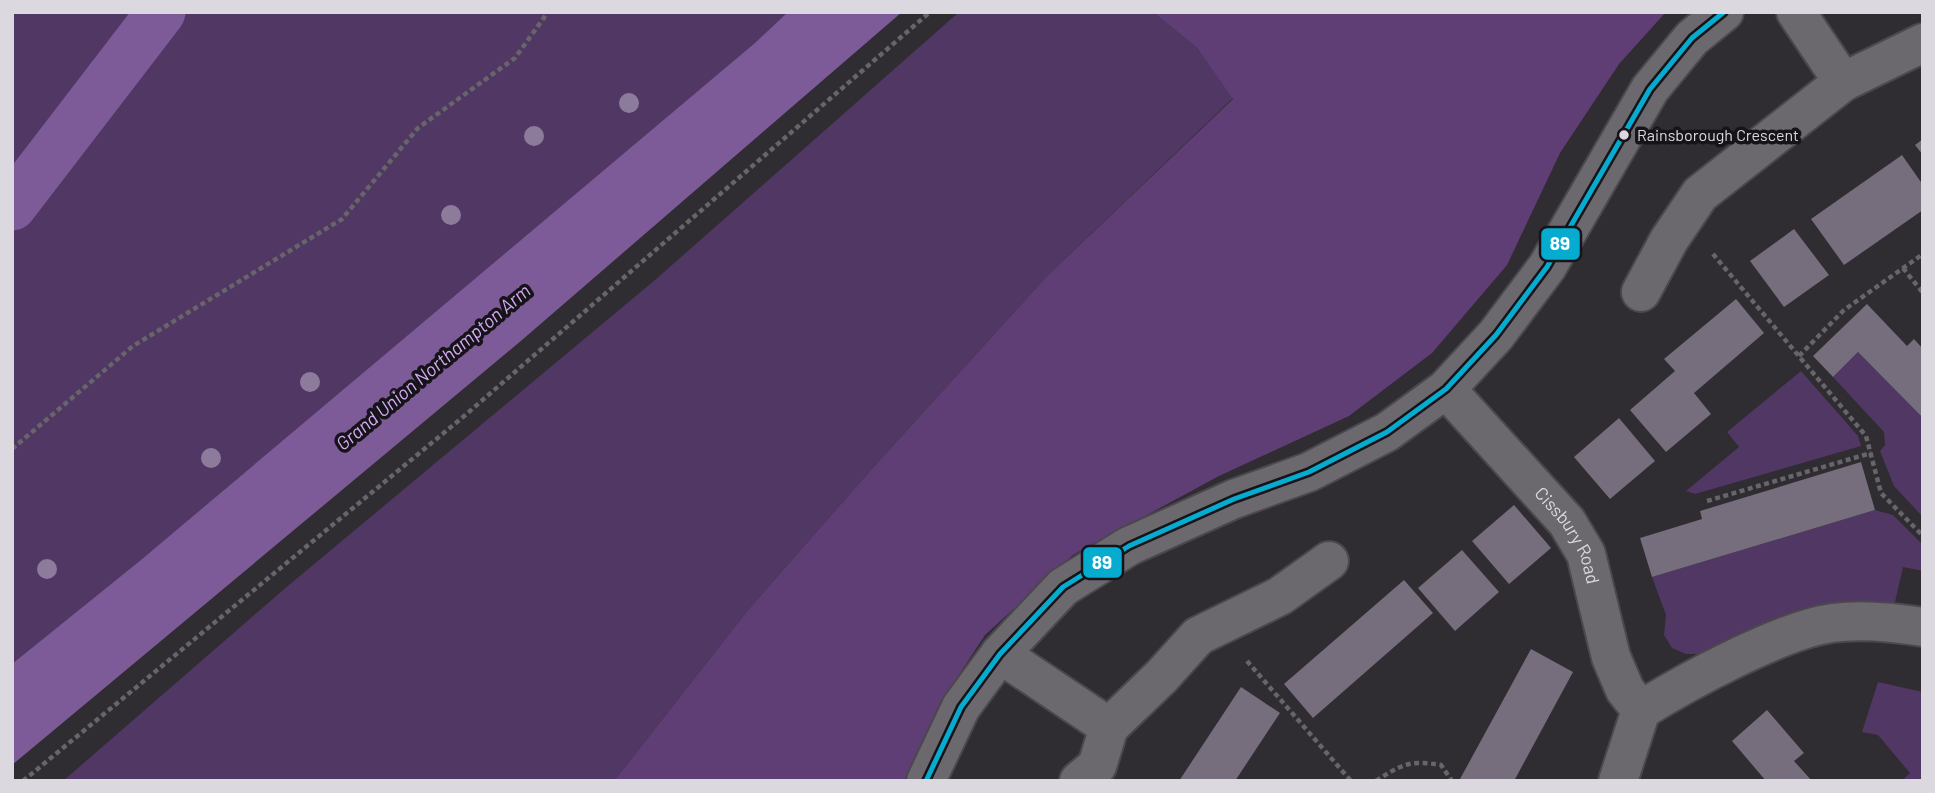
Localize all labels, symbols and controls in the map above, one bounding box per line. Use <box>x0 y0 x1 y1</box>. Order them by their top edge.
place label: Rainsborough Crescent <box>1637 125 1799 144</box>
marker: Rainsborough Crescent <box>1617 128 1631 142</box>
line badge: 89 <box>1540 227 1581 261</box>
text: 89 <box>1550 231 1570 254</box>
water label: Grand Union Northampton Arm <box>331 279 534 455</box>
street label: Cissbury Road <box>1531 482 1605 586</box>
line badge: 89 <box>1082 546 1123 579</box>
text: 89 <box>1092 550 1112 573</box>

